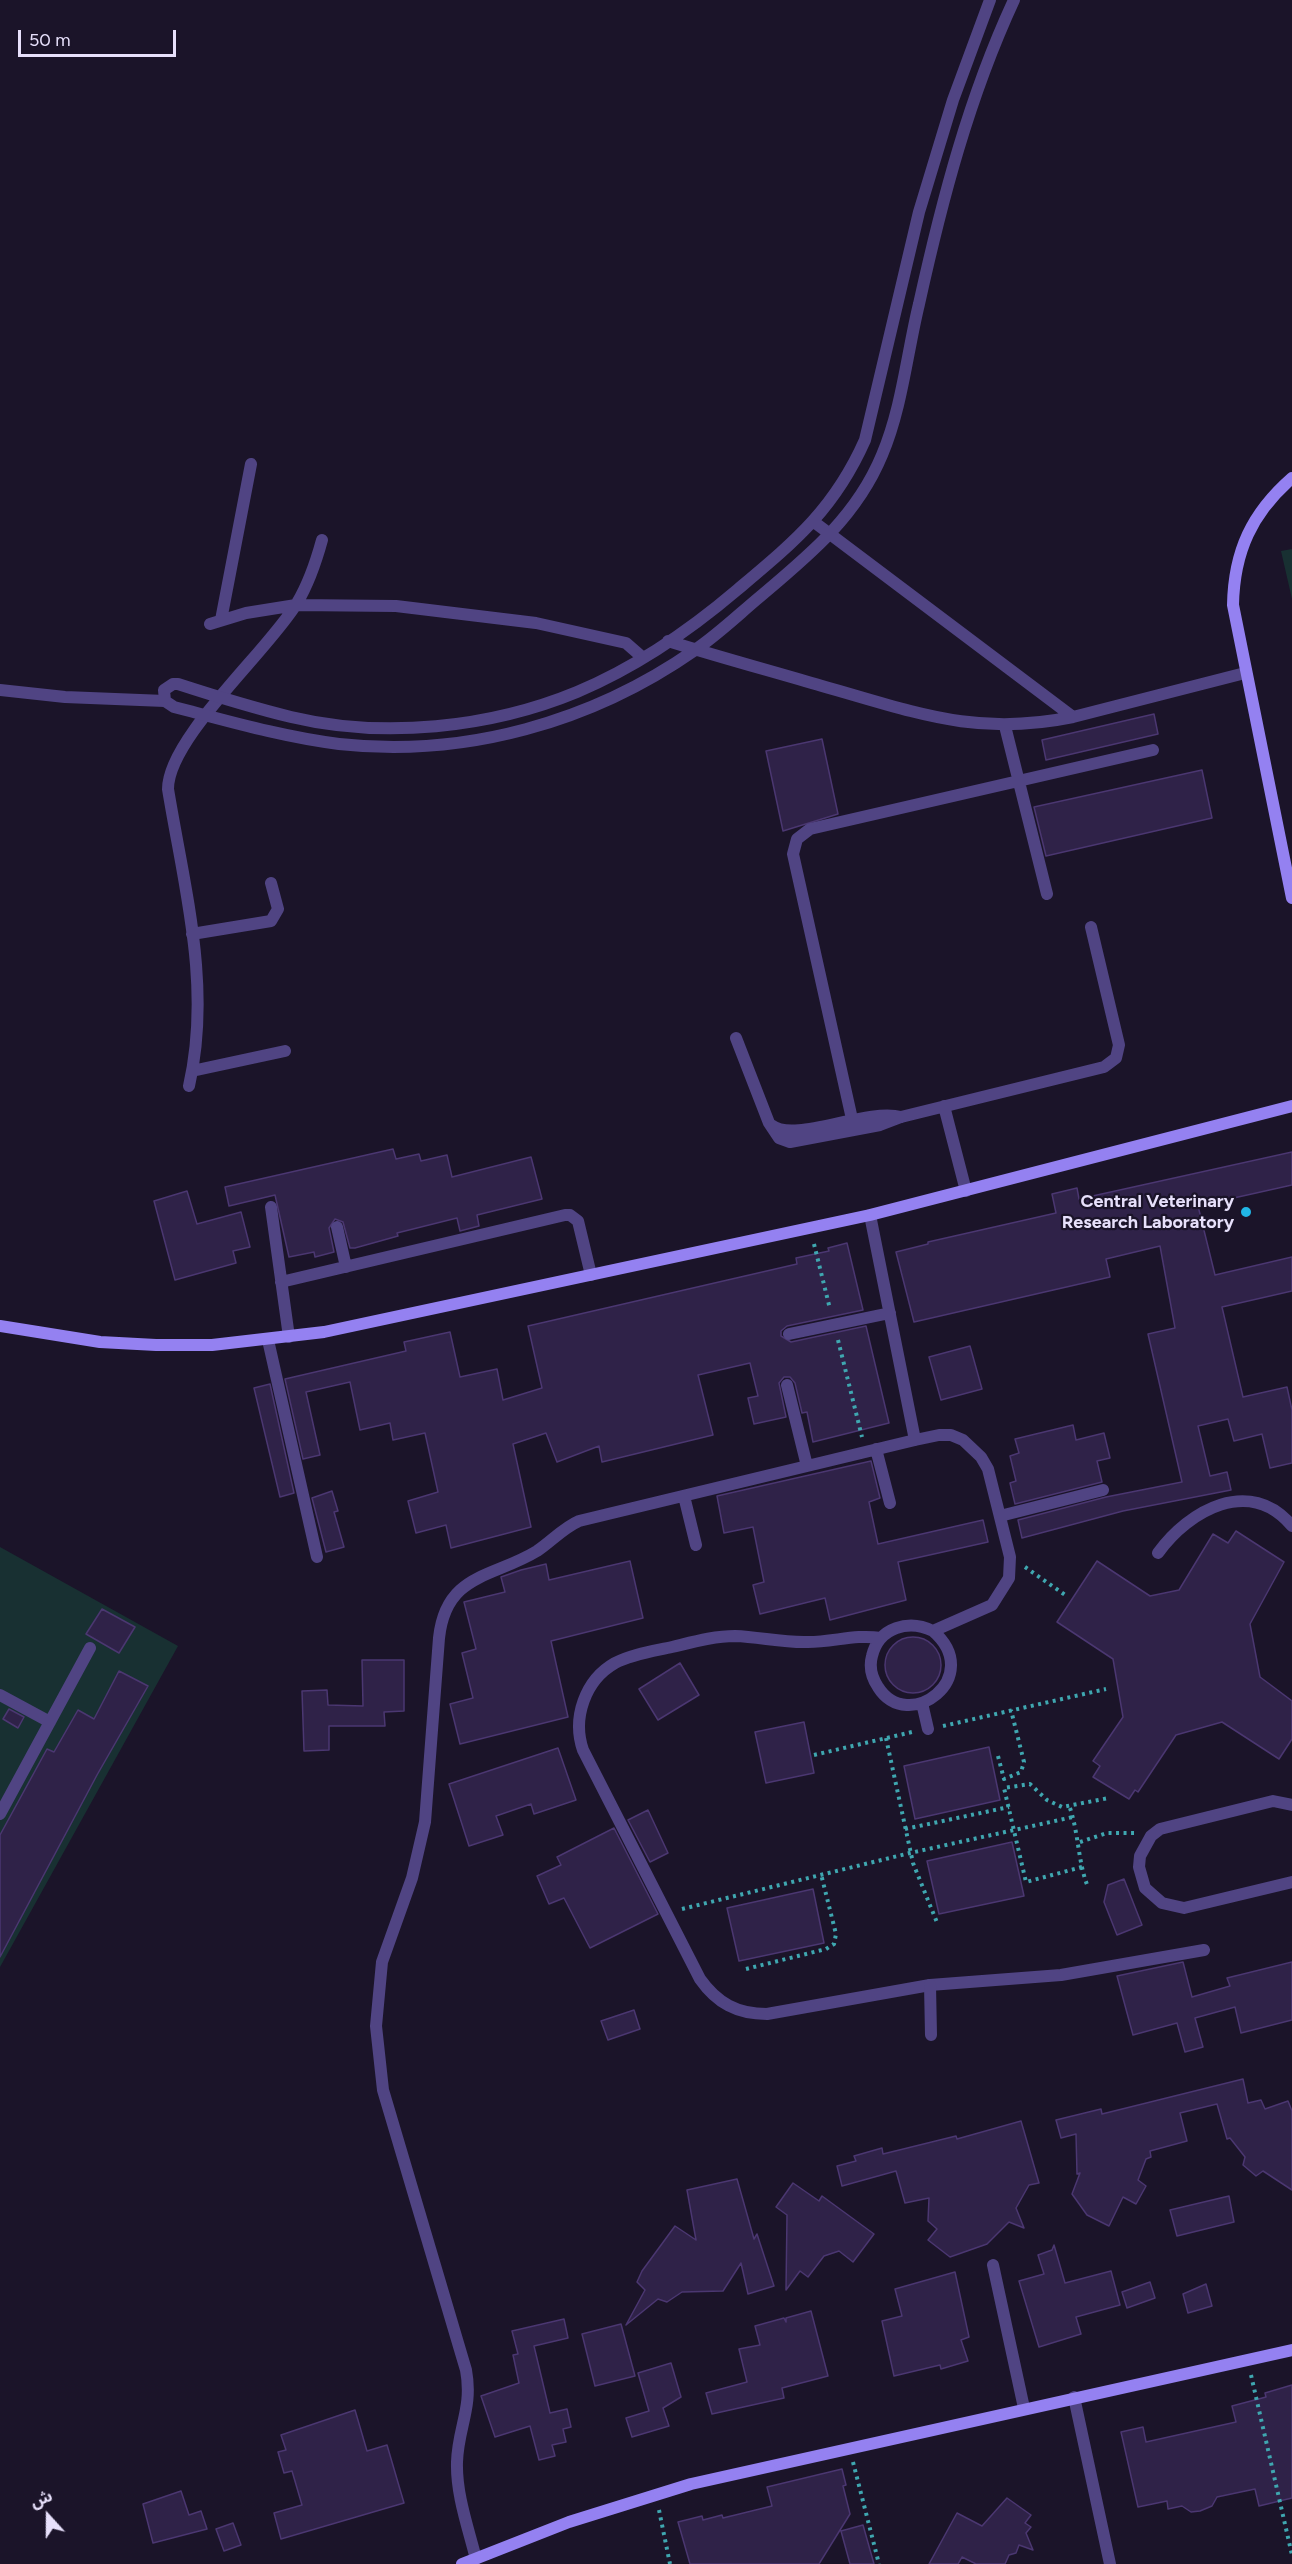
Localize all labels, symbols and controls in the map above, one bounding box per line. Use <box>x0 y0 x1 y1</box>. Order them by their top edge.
scale bar <box>21 18 178 56</box>
text: 50 m <box>29 29 71 51</box>
place label: Central Veterinary Research Laboratory <box>1062 1191 1234 1234</box>
marker: Central Veterinary Research Laboratory <box>1239 1205 1253 1219</box>
north arrow <box>18 2486 78 2546</box>
text: ش <box>28 2486 55 2512</box>

